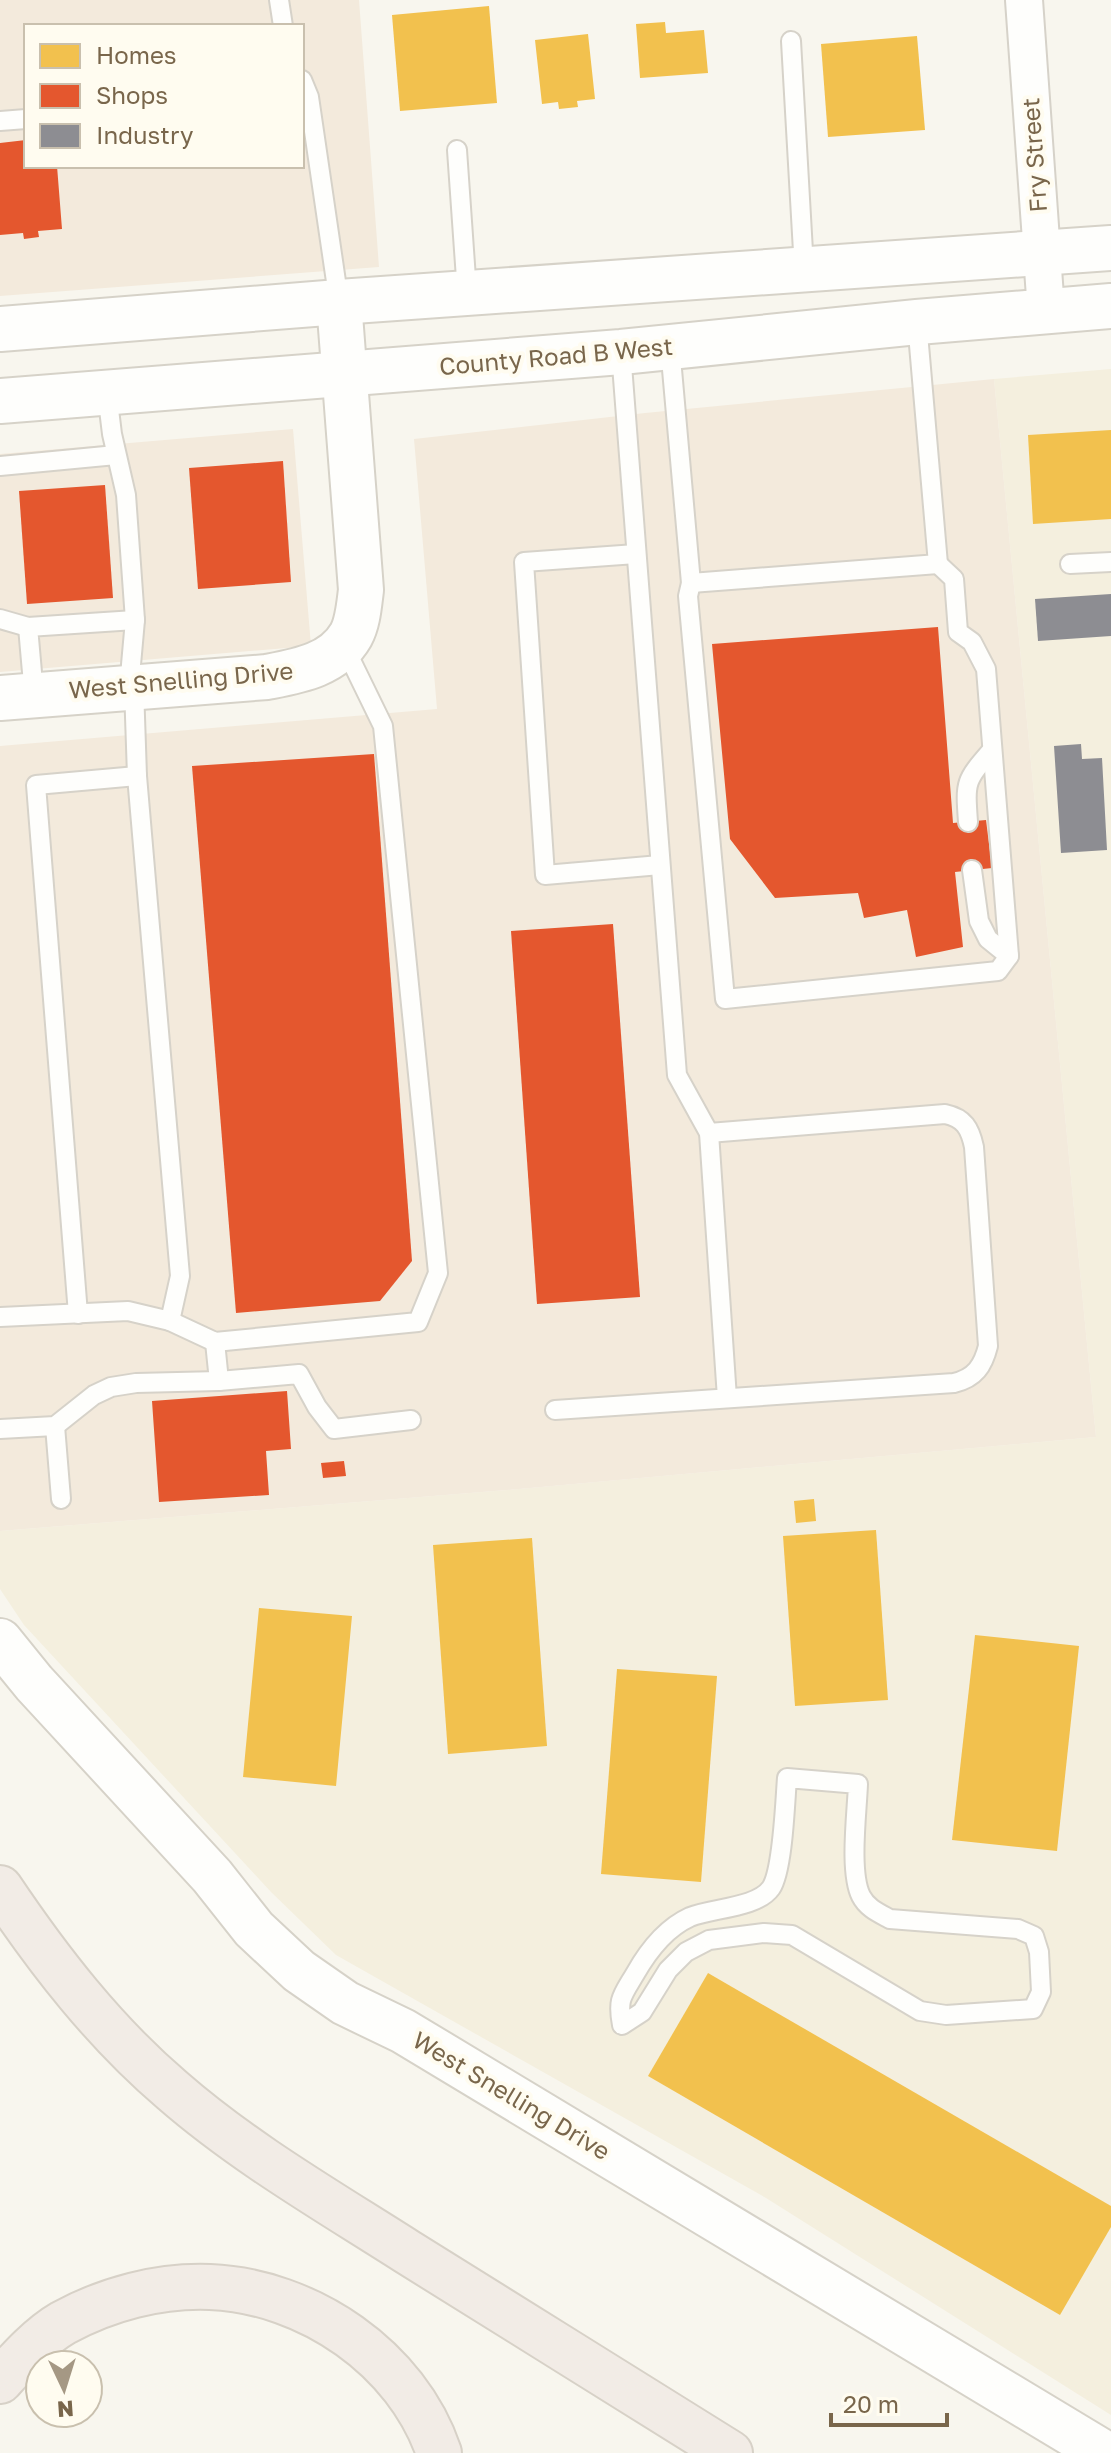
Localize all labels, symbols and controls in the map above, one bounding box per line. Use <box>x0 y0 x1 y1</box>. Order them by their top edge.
legend <box>24 24 304 168</box>
text: Homes <box>96 40 177 69</box>
text: Shops <box>96 80 168 109</box>
street label: Fry Street <box>1015 97 1052 213</box>
text: Industry <box>96 120 193 149</box>
street label: County Road B West <box>438 331 674 380</box>
street label: West Snelling Drive <box>67 655 294 704</box>
street label: West Snelling Drive <box>408 2024 616 2165</box>
north arrow <box>24 2349 104 2429</box>
scale bar <box>831 2377 947 2427</box>
text: 20 m <box>843 2389 899 2418</box>
text: N <box>56 2395 75 2424</box>

